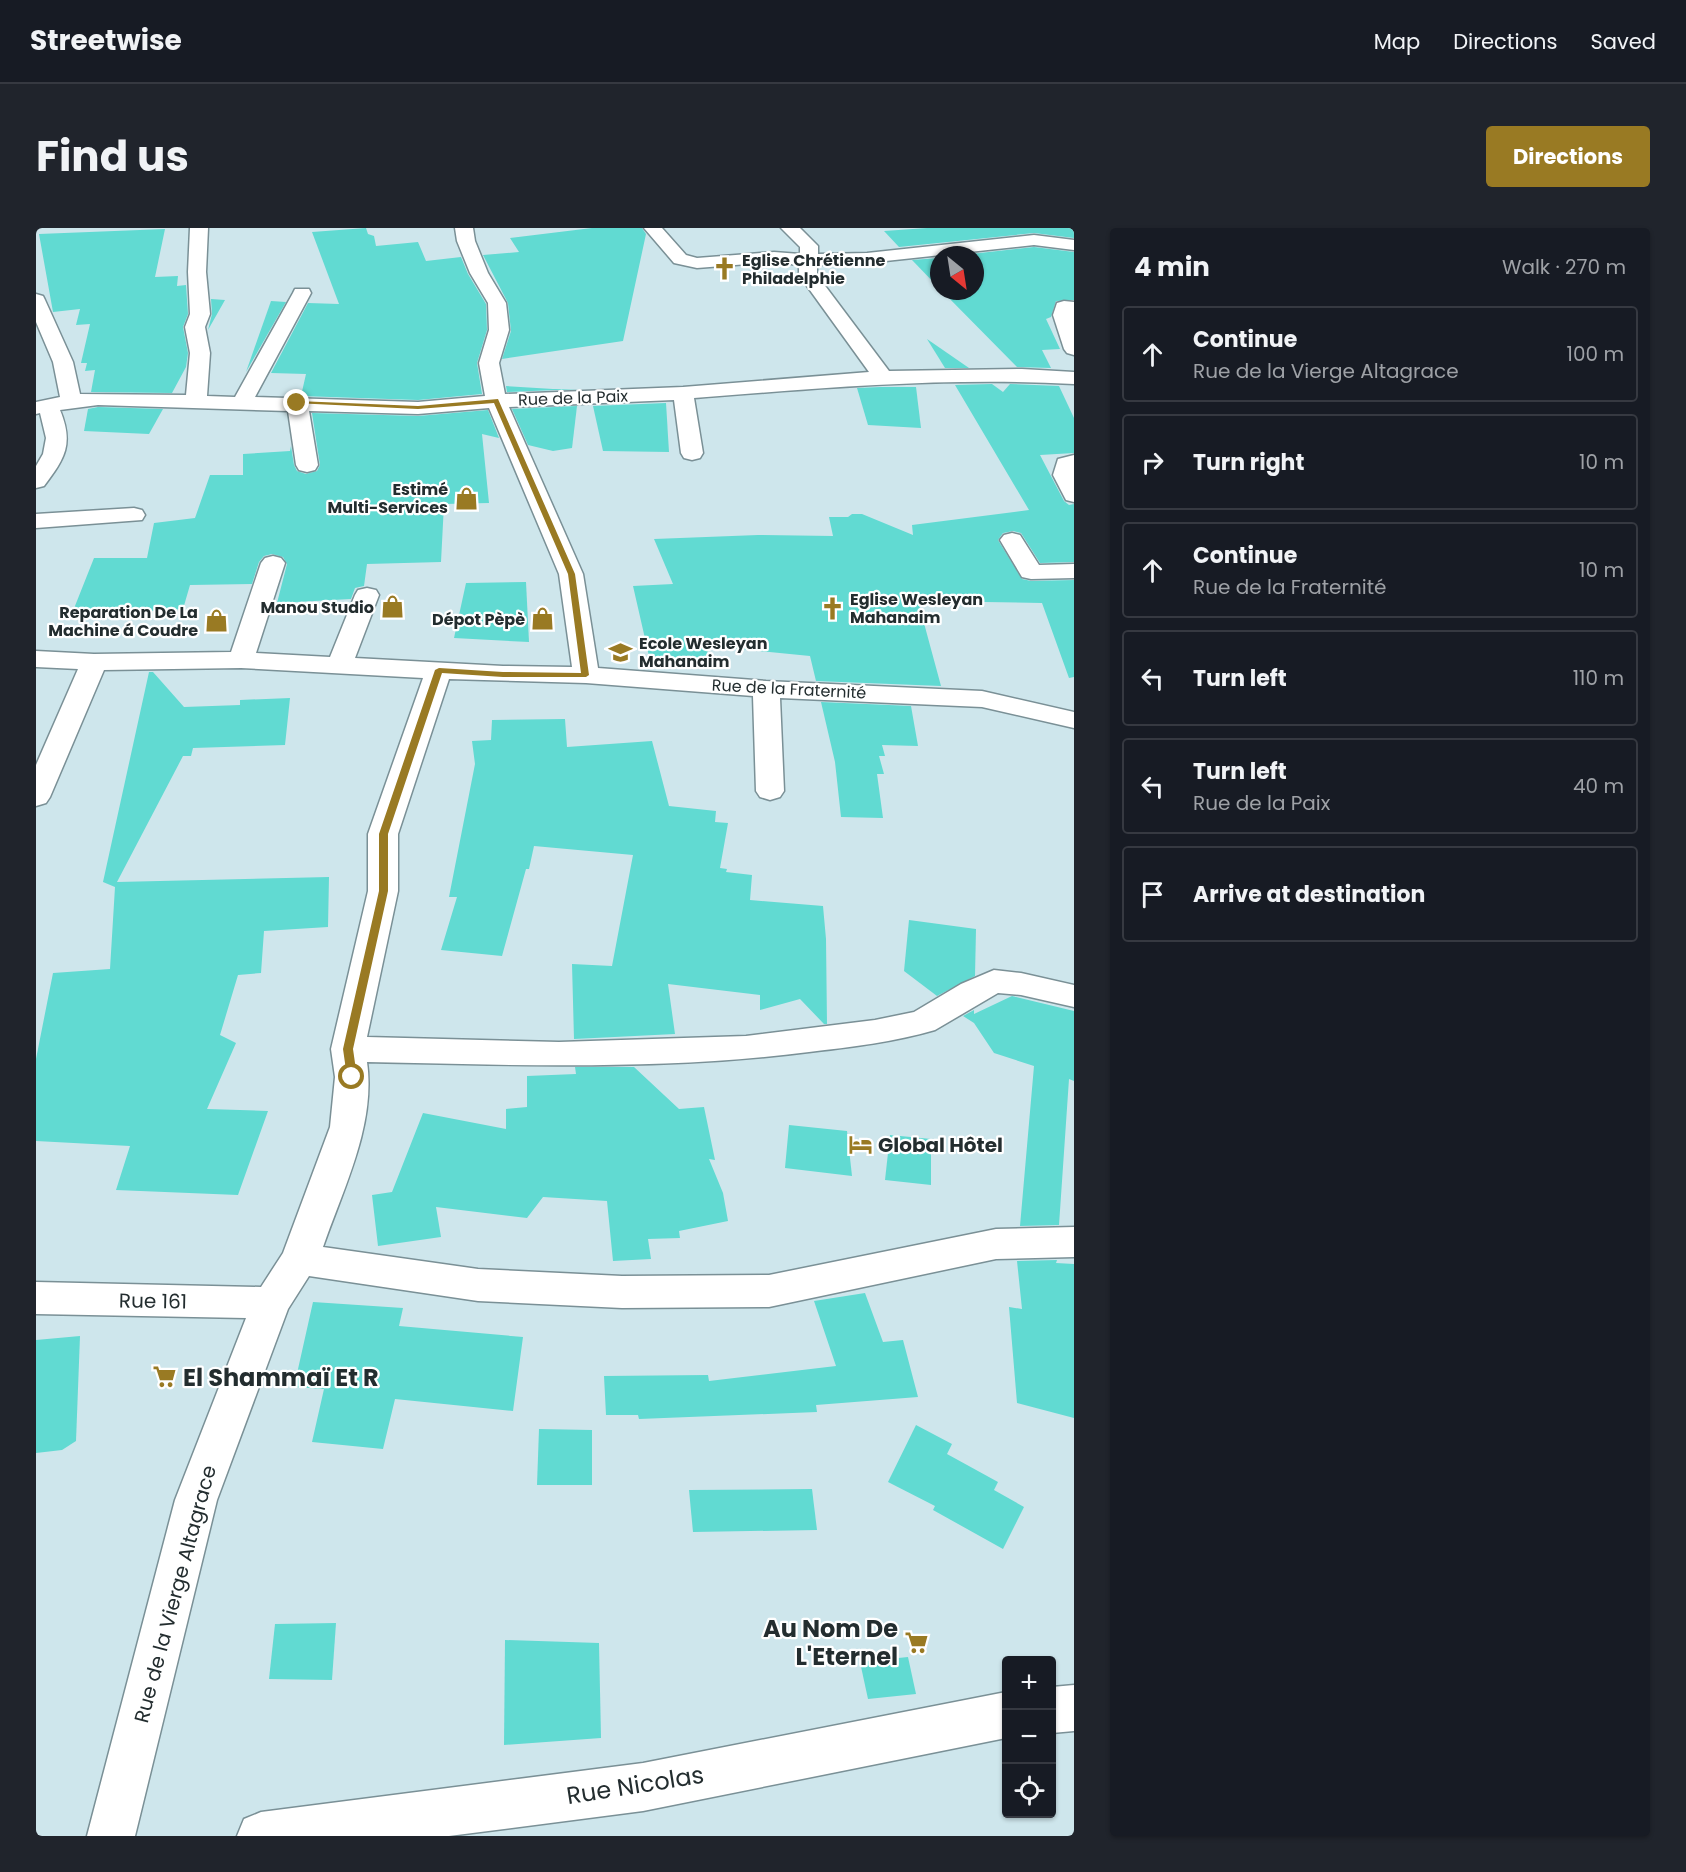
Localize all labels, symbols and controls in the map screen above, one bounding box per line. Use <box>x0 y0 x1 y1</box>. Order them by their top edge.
text: Streetwise <box>30 21 182 60</box>
text: Map <box>1374 27 1420 56</box>
text: Directions <box>1453 27 1557 56</box>
text: Saved <box>1590 27 1656 56</box>
button: Directions <box>1486 126 1650 187</box>
text: Find us <box>36 127 189 186</box>
north arrow <box>930 246 984 300</box>
place label: Eglise Chrétienne Philadelphie <box>742 249 885 290</box>
text: 4 min <box>1134 249 1210 285</box>
text: Walk · 270 m <box>1502 253 1626 281</box>
church icon: Eglise Chrétienne Philadelphie <box>711 256 737 282</box>
text: Continue <box>1193 324 1297 355</box>
icon: ahead <box>1136 338 1169 371</box>
text: 100 m <box>1567 340 1624 368</box>
text: Rue de la Vierge Altagrace <box>1193 357 1459 385</box>
street label: Rue de la Paix <box>518 385 629 411</box>
route end <box>283 389 309 415</box>
icon: right <box>1136 446 1169 479</box>
text: Turn right <box>1193 447 1304 478</box>
text: 10 m <box>1579 448 1624 476</box>
place label: Estimé Multi-Services <box>328 478 448 519</box>
shop icon: Estimé Multi-Services <box>453 485 479 511</box>
text: Continue <box>1193 540 1297 571</box>
icon: ahead <box>1136 554 1169 587</box>
text: 10 m <box>1579 556 1624 584</box>
text: Rue de la Fraternité <box>1193 573 1386 601</box>
place label: Eglise Wesleyan Mahanaim <box>850 588 983 629</box>
shop icon: Manou Studio <box>379 594 405 620</box>
church icon: Eglise Wesleyan Mahanaim <box>819 595 845 621</box>
place label: Manou Studio <box>260 596 374 619</box>
place label: Reparation De La Machine á Coudre <box>48 601 198 642</box>
shop icon: Dépot Pèpè <box>530 606 556 632</box>
shop icon: Reparation De La Machine á Coudre <box>203 608 229 634</box>
place label: Dépot Pèpè <box>432 608 525 631</box>
place label: Ecole Wesleyan Mahanaim <box>639 632 767 673</box>
school or university icon: Ecole Wesleyan Mahanaim <box>608 639 634 665</box>
icon: left <box>1136 662 1169 695</box>
text: Turn left <box>1193 663 1287 694</box>
text: 110 m <box>1573 664 1624 692</box>
street label: Rue de la Fraternité <box>711 673 867 705</box>
text: Turn left <box>1193 756 1287 787</box>
icon: left <box>1136 770 1169 803</box>
text: 40 m <box>1573 772 1624 800</box>
text: Rue de la Paix <box>1193 789 1330 817</box>
icon: arrive <box>1136 878 1169 911</box>
text: Arrive at destination <box>1193 879 1425 910</box>
route start <box>338 1063 364 1089</box>
place label: Global Hôtel <box>878 1131 1003 1159</box>
hotel icon: Global Hôtel <box>847 1132 873 1158</box>
street label: Rue 161 <box>119 1286 187 1316</box>
place label: El Shammaï Et R <box>183 1361 379 1394</box>
supermarket icon: El Shammaï Et R <box>152 1364 178 1390</box>
street label: Rue de la Vierge Altagrace <box>127 1462 223 1726</box>
place label: Au Nom De L'Eternel <box>763 1612 898 1673</box>
supermarket icon: Au Nom De L'Eternel <box>903 1629 929 1655</box>
map controls <box>1002 1656 1056 1818</box>
button: + <box>1002 1656 1056 1710</box>
button: − <box>1002 1710 1056 1764</box>
street label: Rue Nicolas <box>564 1758 706 1812</box>
button: locate <box>1002 1764 1056 1818</box>

